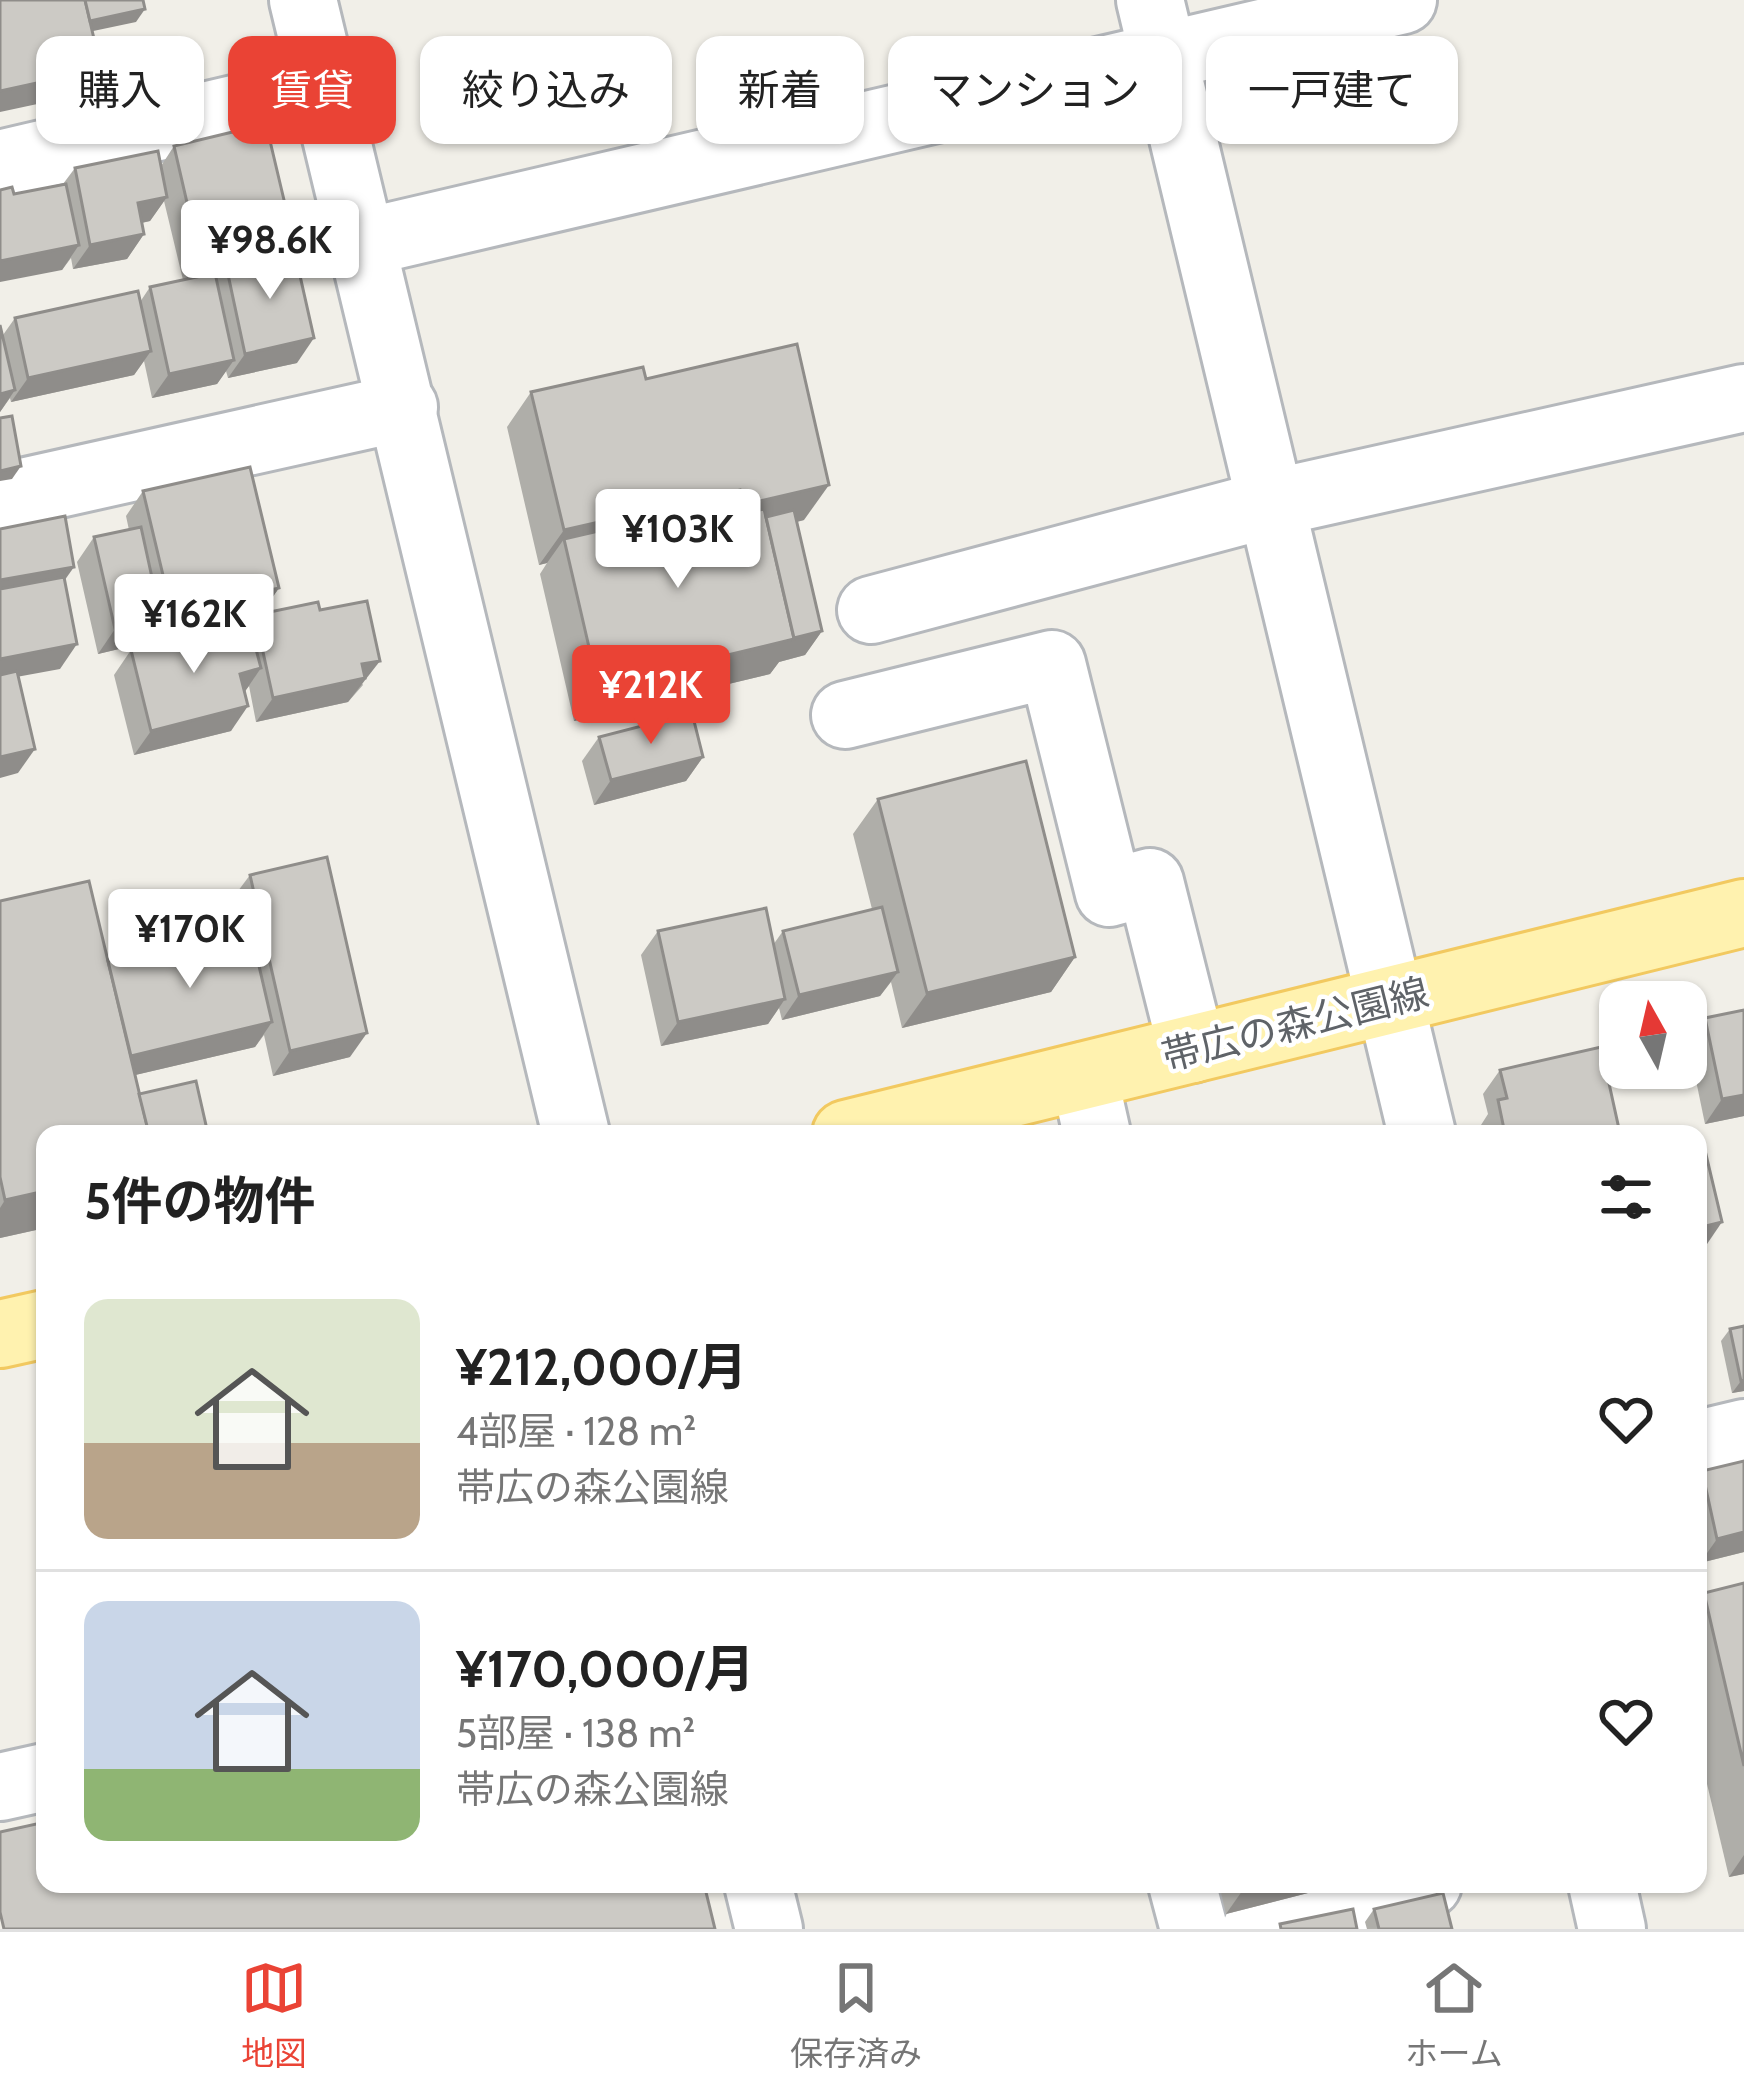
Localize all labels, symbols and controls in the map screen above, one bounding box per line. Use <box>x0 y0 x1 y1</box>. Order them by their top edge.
chip: 購入 <box>36 36 204 144</box>
chip: 賃貸 <box>228 36 396 144</box>
chip: 絞り込み <box>420 36 672 144</box>
chip: 新着 <box>696 36 864 144</box>
chip: マンション <box>888 36 1182 144</box>
chip: 一戸建て <box>1206 36 1458 144</box>
pin: ¥98.6K <box>172 200 368 302</box>
text: ¥98.6K <box>208 215 332 263</box>
pin: ¥103K <box>594 489 762 591</box>
text: ¥103K <box>623 504 733 552</box>
pin: ¥162K <box>110 574 278 676</box>
text: ¥162K <box>142 589 246 637</box>
pin: ¥212K <box>567 645 735 747</box>
text: ¥212K <box>599 660 703 708</box>
pin: ¥170K <box>106 889 274 991</box>
text: ¥170K <box>135 904 245 952</box>
street label: 帯広の森公園線 <box>1157 968 1433 1080</box>
north arrow <box>1599 981 1707 1089</box>
map controls <box>1599 981 1707 1089</box>
icon: filters <box>1593 1164 1659 1230</box>
text: 5件の物件 <box>84 1170 315 1232</box>
text: ¥212,000/月 <box>456 1336 748 1398</box>
icon: home <box>180 1347 324 1491</box>
icon: heart <box>1593 1386 1659 1452</box>
text: 4部屋 · 128 m² <box>456 1407 696 1455</box>
text: 帯広の森公園線 <box>456 1463 729 1511</box>
text: ¥170,000/月 <box>456 1638 755 1700</box>
icon: home <box>180 1649 324 1793</box>
icon: heart <box>1593 1688 1659 1754</box>
text: 5部屋 · 138 m² <box>456 1709 695 1757</box>
text: 帯広の森公園線 <box>456 1765 729 1813</box>
tab: 地図 <box>241 1955 307 2075</box>
tab: 保存済み <box>790 1955 922 2075</box>
tab: ホーム <box>1405 1955 1503 2075</box>

